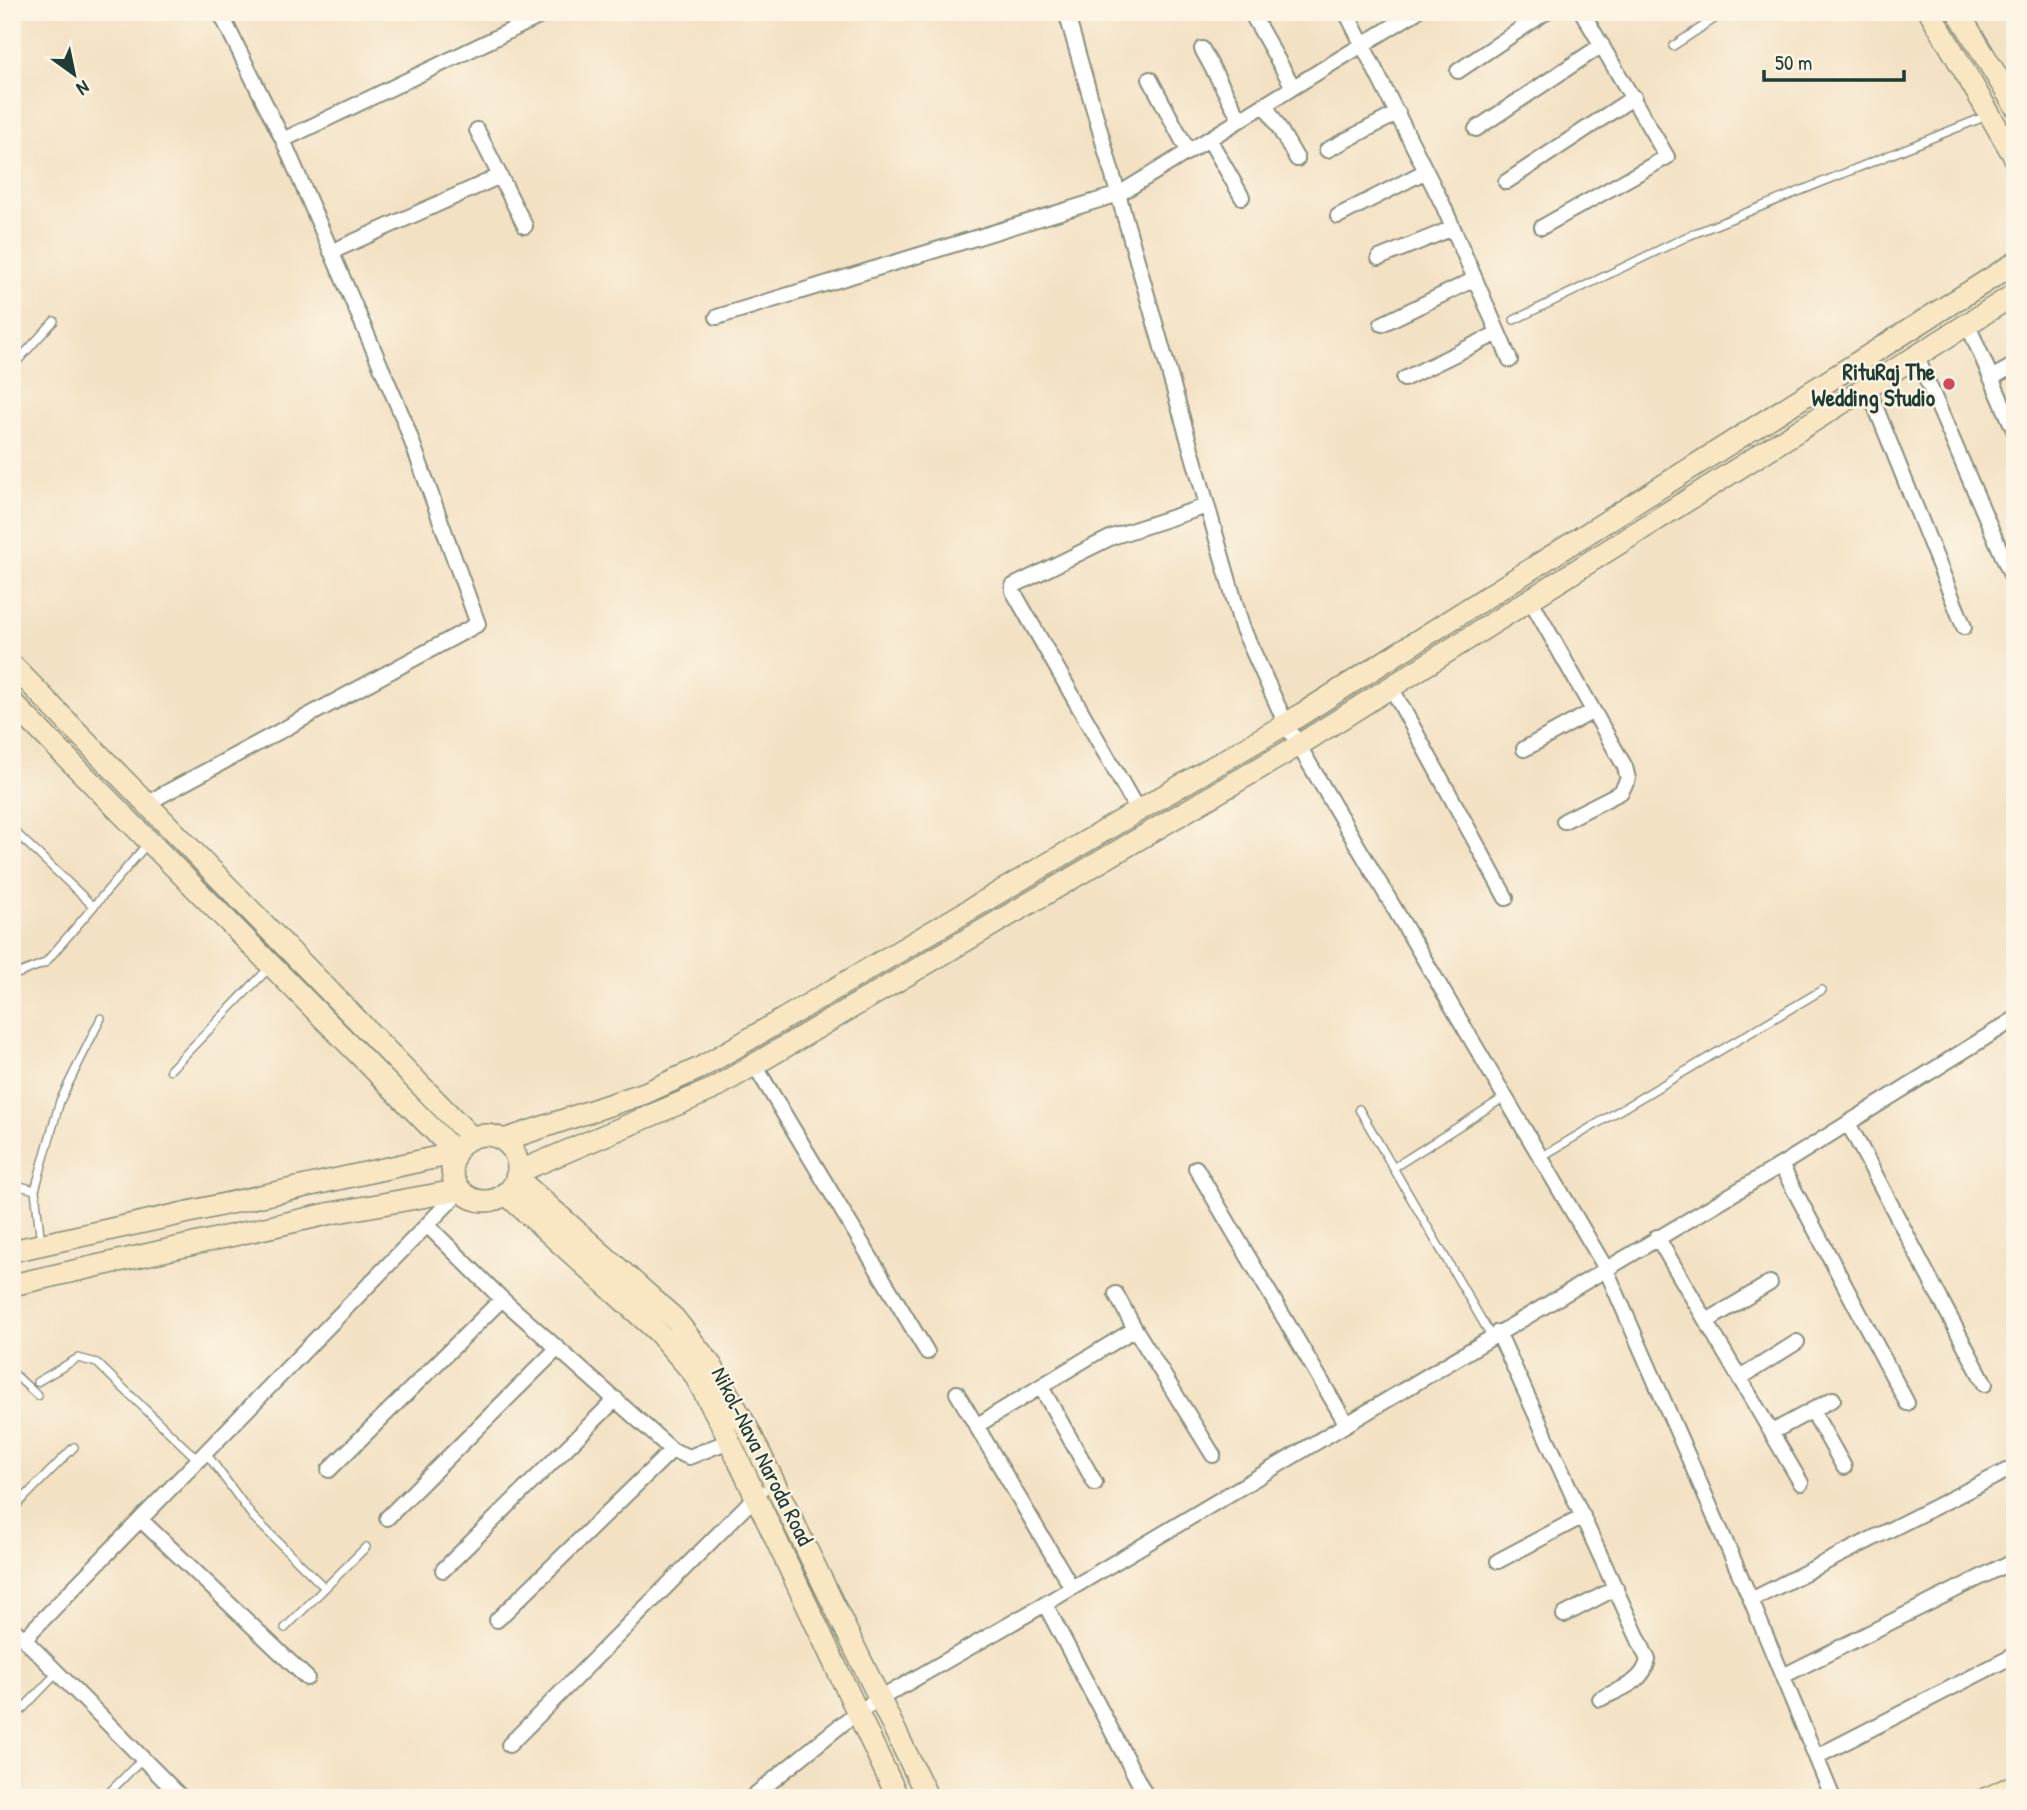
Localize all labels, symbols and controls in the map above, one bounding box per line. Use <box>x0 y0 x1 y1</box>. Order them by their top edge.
north arrow <box>38 38 108 108</box>
scale bar <box>1764 38 1904 82</box>
text: 50 m <box>1775 48 1812 77</box>
text: N <box>72 75 95 102</box>
place label: RituRaj The Wedding Studio <box>1812 356 1936 414</box>
marker: RituRaj The Wedding Studio <box>1941 376 1957 392</box>
street label: Nikol-Nava Naroda Road <box>705 1361 821 1551</box>

